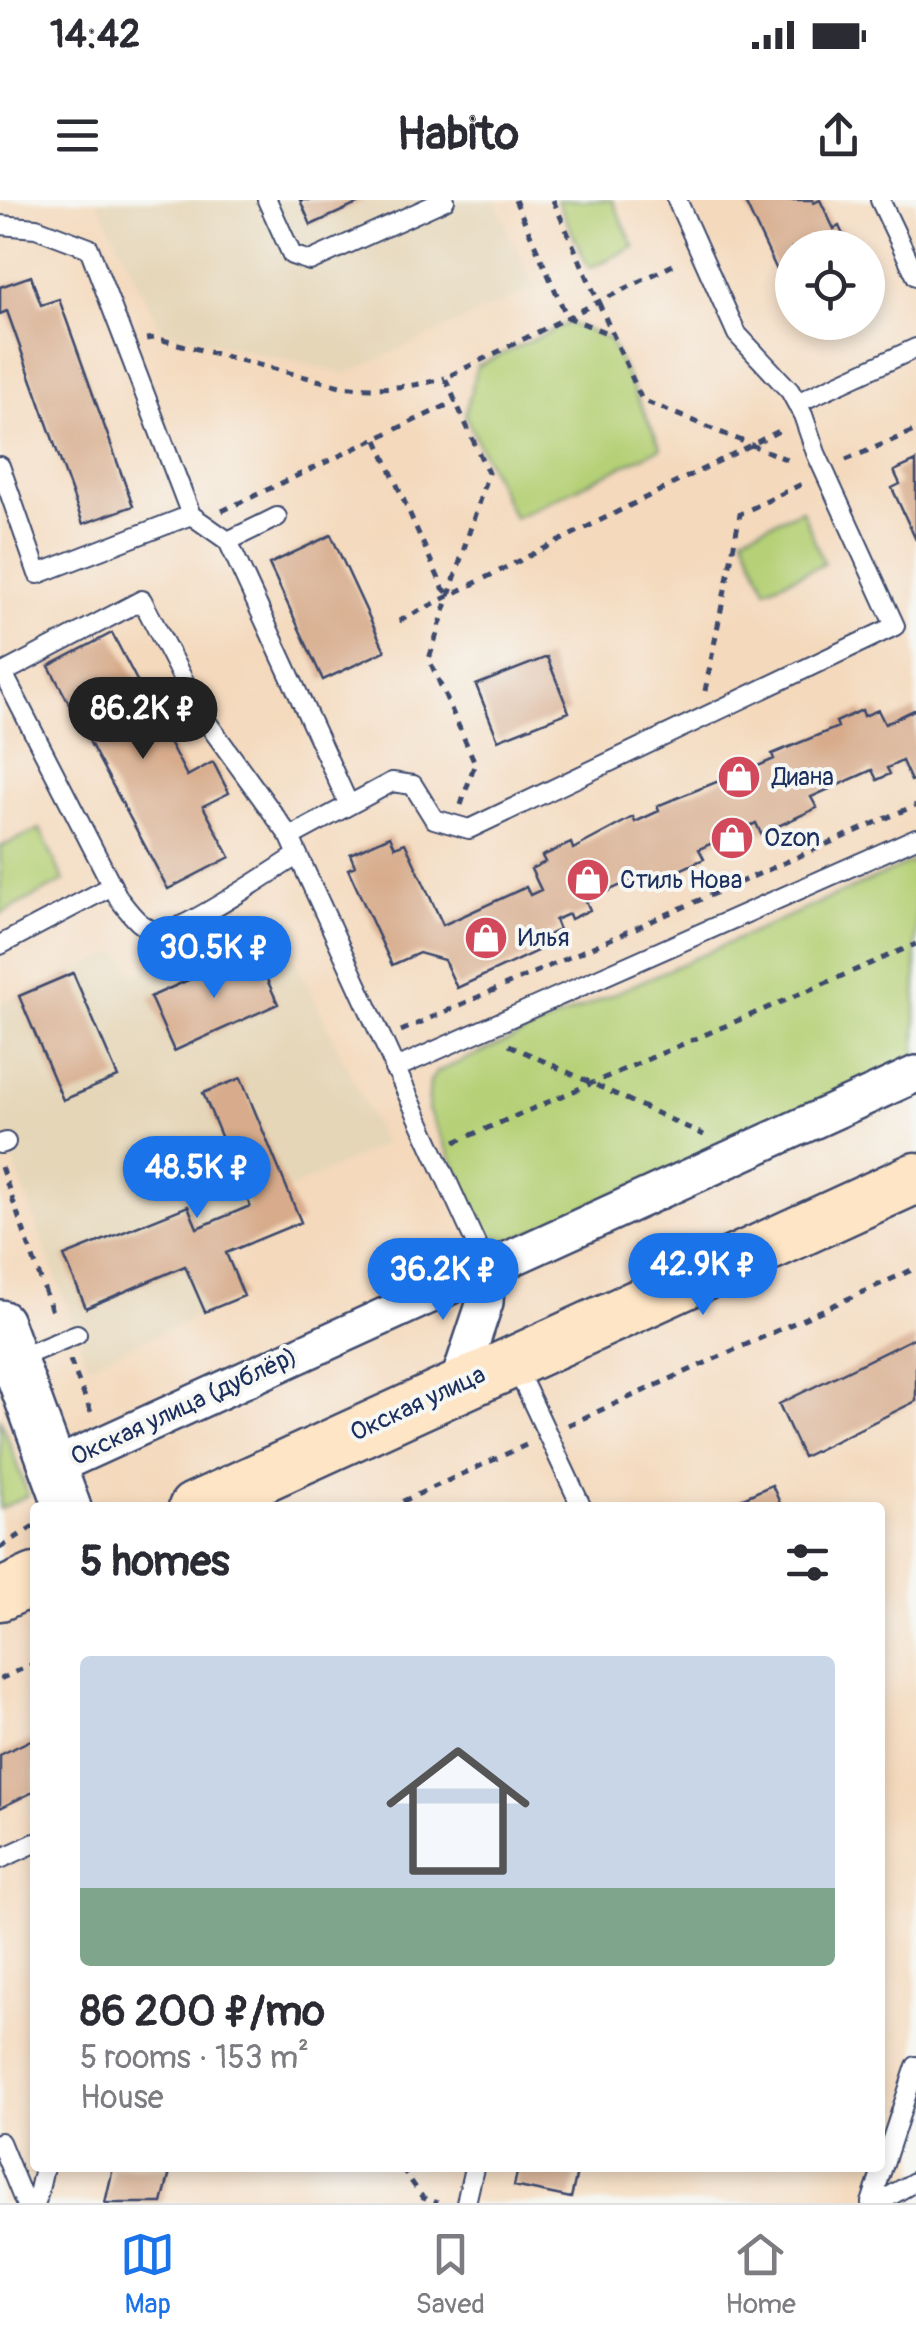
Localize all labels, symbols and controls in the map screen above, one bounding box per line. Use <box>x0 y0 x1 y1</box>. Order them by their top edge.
text: 14:42 <box>50 11 140 59</box>
text: Habito <box>397 107 519 163</box>
icon: menu <box>50 108 105 163</box>
icon: share <box>811 108 866 163</box>
map controls <box>775 230 885 340</box>
button: locate <box>775 230 885 340</box>
pin: 86.2K ₽ <box>51 677 235 762</box>
text: 86.2K ₽ <box>90 689 196 729</box>
shop icon: Диана <box>716 754 762 800</box>
place label: Диана <box>771 762 834 793</box>
shop icon: Ozon <box>709 815 755 861</box>
place label: Ozon <box>764 823 820 854</box>
shop icon: Стиль Нова <box>565 857 611 903</box>
place label: Стиль Нова <box>620 865 742 896</box>
shop icon: Илья <box>463 915 509 961</box>
pin: 30.5K ₽ <box>122 916 306 1001</box>
place label: Илья <box>518 923 569 954</box>
text: 30.5K ₽ <box>159 928 269 968</box>
pin: 48.5K ₽ <box>105 1136 289 1221</box>
text: 48.5K ₽ <box>145 1148 249 1188</box>
pin: 42.9K ₽ <box>611 1233 795 1318</box>
pin: 36.2K ₽ <box>351 1238 535 1323</box>
text: 42.9K ₽ <box>650 1245 756 1285</box>
text: 36.2K ₽ <box>390 1250 496 1290</box>
street label: Окская улица (дублёр) <box>66 1341 302 1473</box>
street label: Окская улица <box>346 1359 490 1449</box>
icon: filters <box>780 1535 835 1590</box>
text: 5 homes <box>80 1536 230 1588</box>
icon: home <box>368 1721 548 1901</box>
text: 86 200 ₽/mo <box>80 1986 325 2038</box>
text: 5 rooms · 153 m² <box>80 2038 309 2078</box>
text: House <box>80 2078 164 2118</box>
tab: Map <box>120 2227 175 2322</box>
tab: Saved <box>415 2227 485 2322</box>
tab: Home <box>725 2227 796 2322</box>

